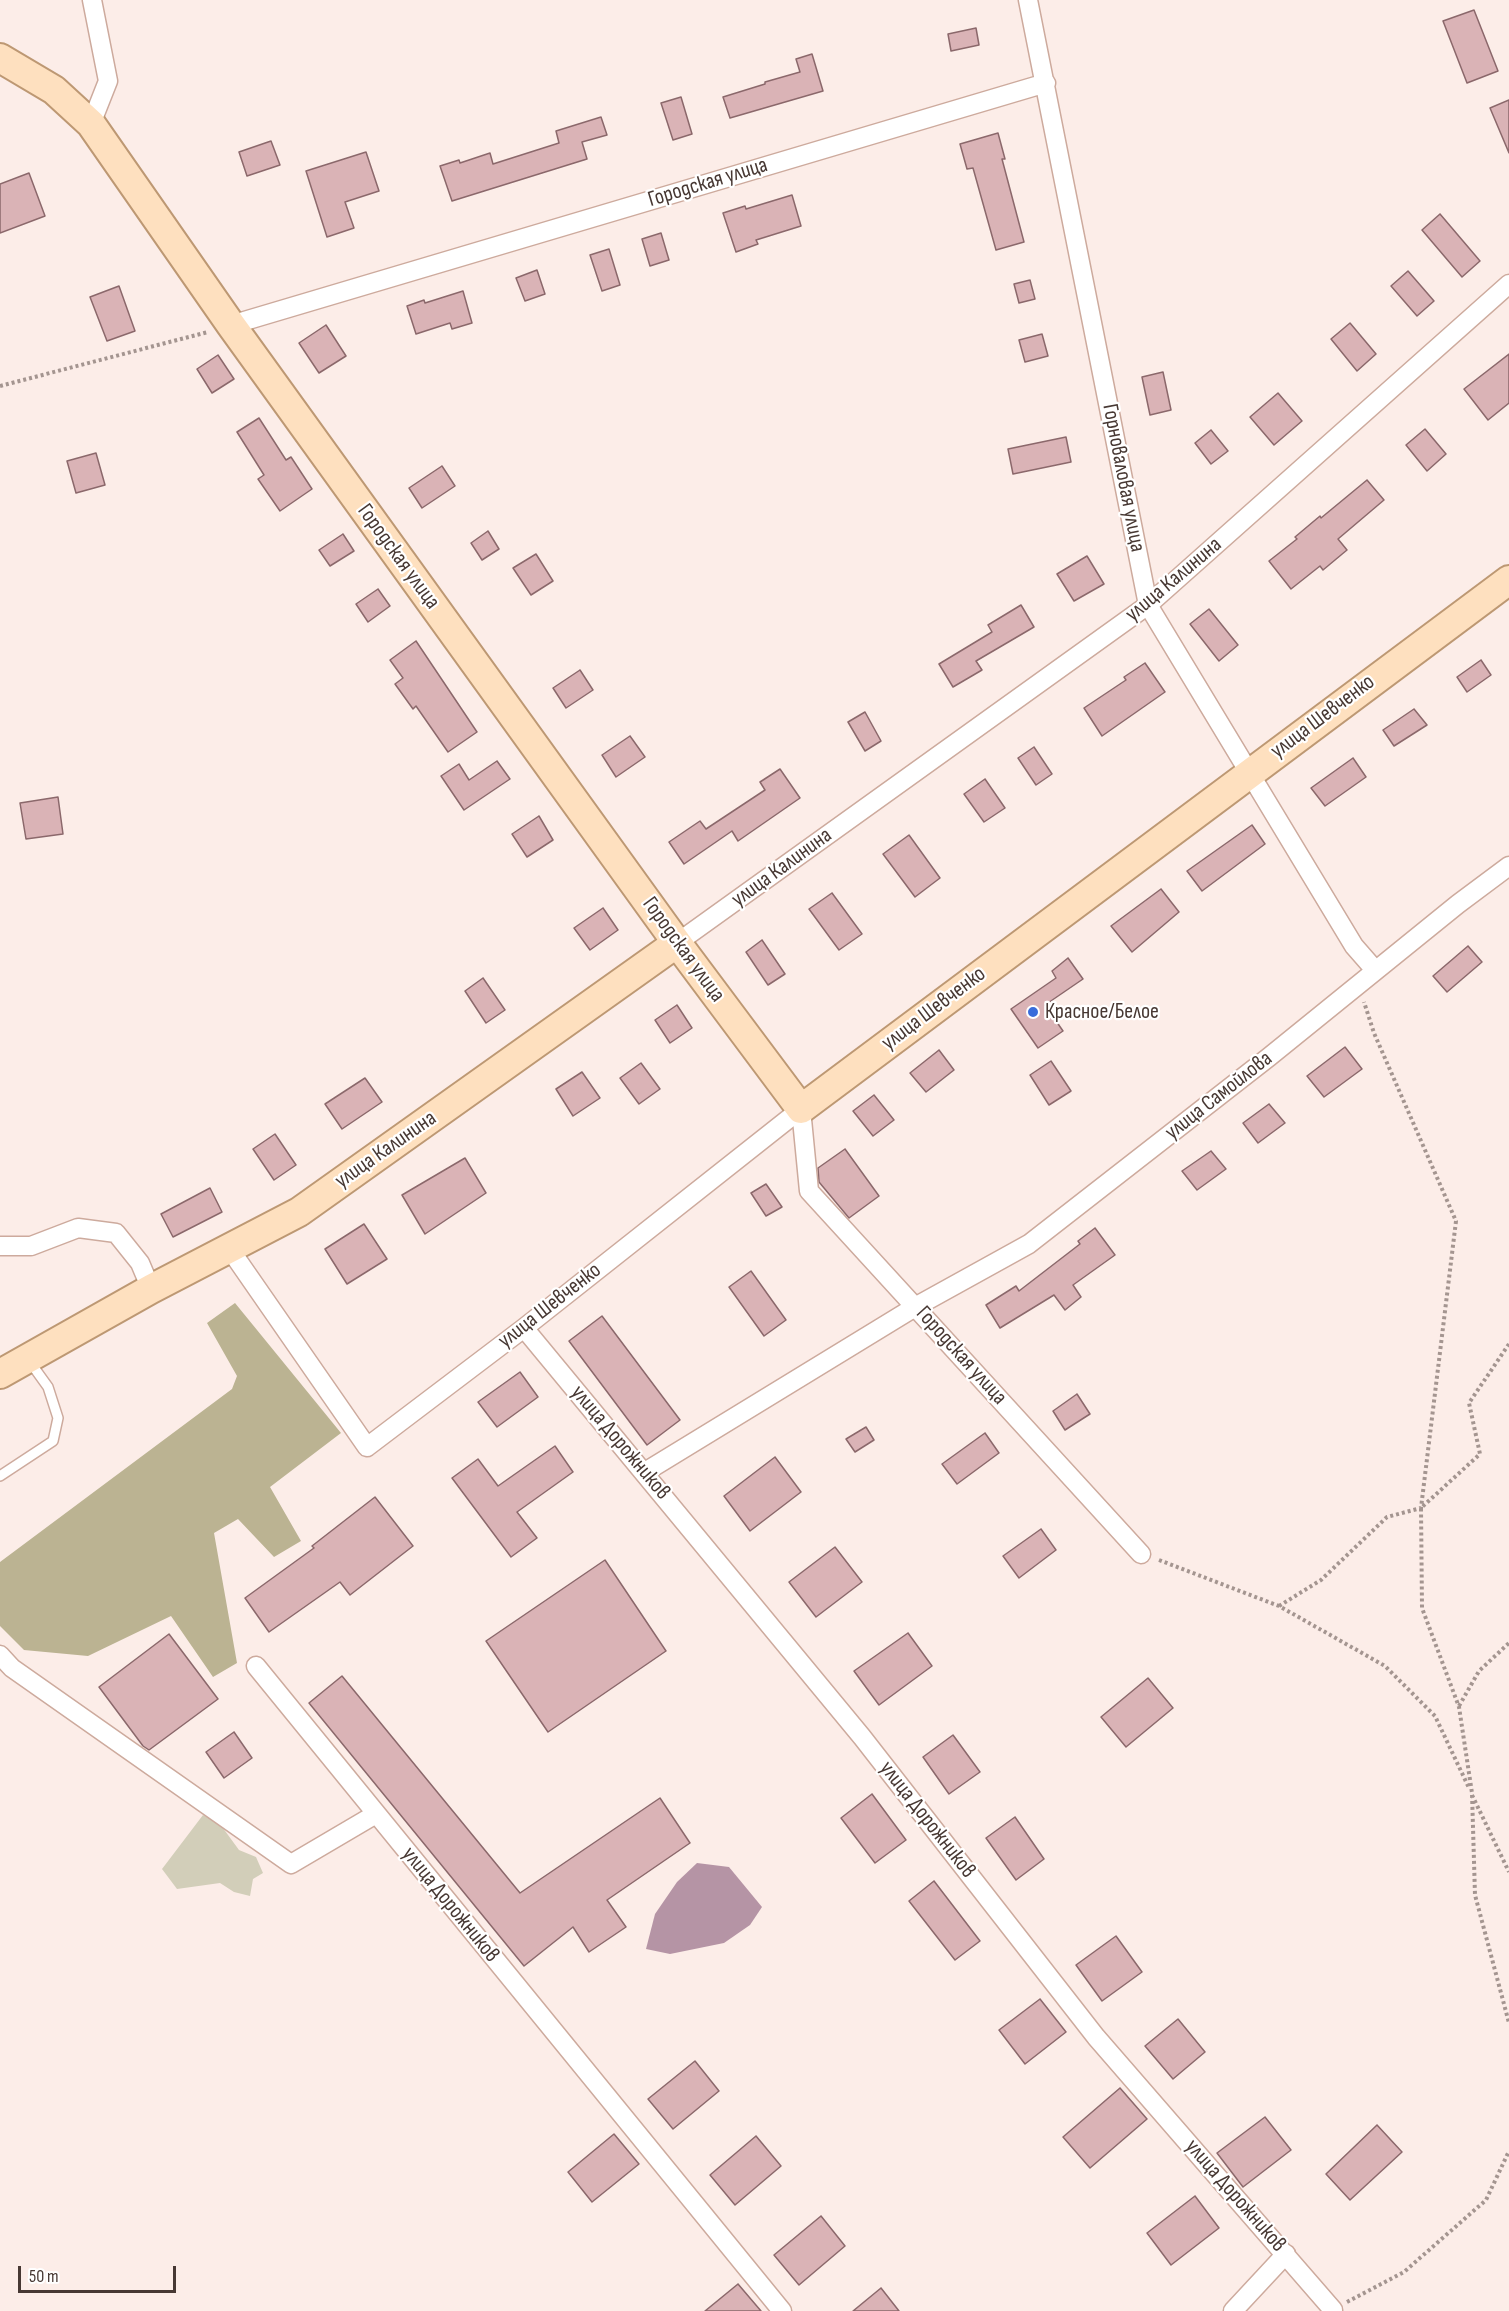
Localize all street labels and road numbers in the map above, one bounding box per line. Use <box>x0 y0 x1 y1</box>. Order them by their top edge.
street label: Городская улица <box>645 152 771 214</box>
street label: Горноваловая улица <box>1096 402 1150 554</box>
street label: Городская улица <box>351 499 445 615</box>
street label: улица Калинина <box>1120 532 1228 628</box>
street label: улица Шевченко <box>1266 669 1380 765</box>
street label: улица Калинина <box>727 823 837 913</box>
street label: Городская улица <box>636 892 730 1008</box>
street label: улица Шевченко <box>877 961 991 1057</box>
street label: улица Самойлова <box>1160 1046 1278 1146</box>
street label: улица Калинина <box>330 1105 442 1195</box>
street label: улица Шевченко <box>493 1258 607 1354</box>
street label: Городская улица <box>910 1301 1012 1411</box>
street label: улица Дорожников <box>565 1381 675 1505</box>
street label: улица Дорожников <box>873 1756 981 1884</box>
street label: улица Дорожников <box>395 1842 505 1968</box>
street label: улица Дорожников <box>1179 2134 1291 2258</box>

